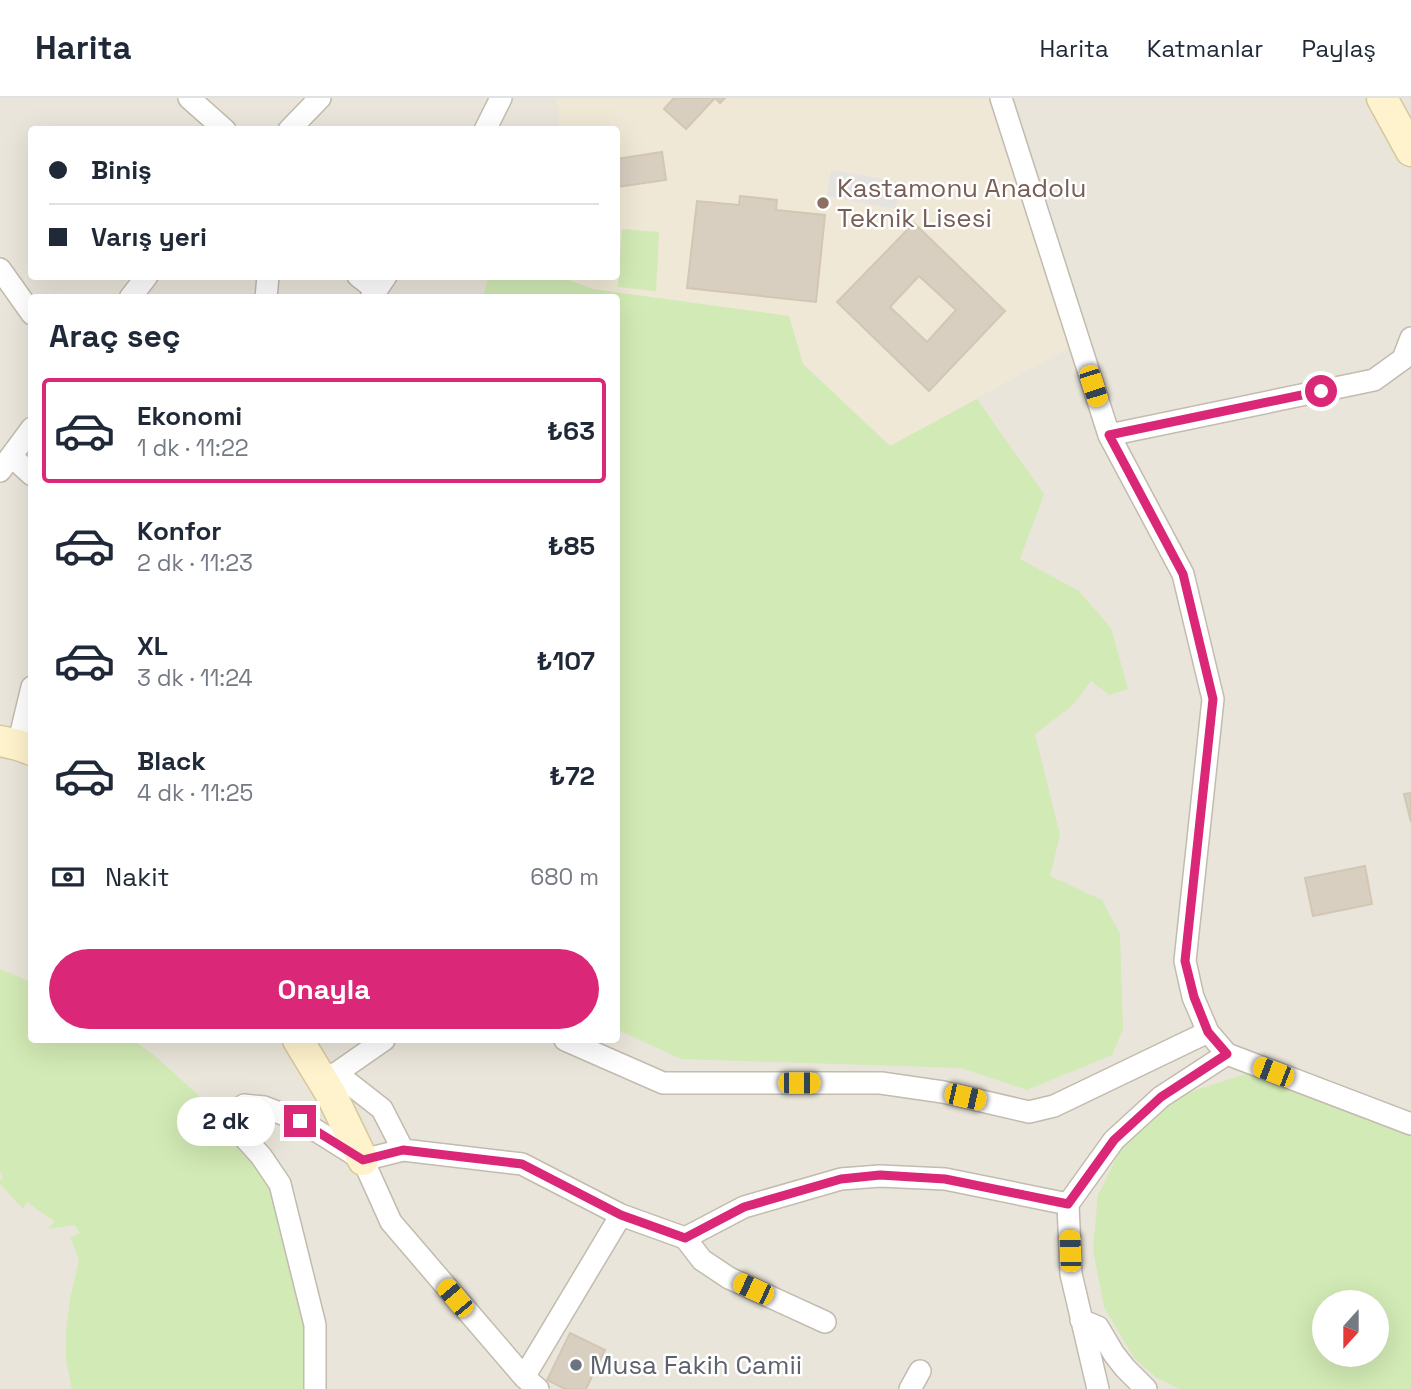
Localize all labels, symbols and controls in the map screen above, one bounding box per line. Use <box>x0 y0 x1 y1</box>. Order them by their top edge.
text: Harita <box>35 27 132 69</box>
text: Harita <box>1040 33 1109 64</box>
text: Katmanlar <box>1147 33 1263 64</box>
text: Paylaş <box>1301 33 1376 64</box>
text: Biniş <box>91 153 152 187</box>
place label: Kastamonu Anadolu Teknik Lisesi <box>837 171 1086 235</box>
marker: Kastamonu Anadolu Teknik Lisesi <box>815 195 831 211</box>
text: Varış yeri <box>91 220 207 254</box>
text: Araç seç <box>49 316 181 356</box>
car <box>1077 363 1110 409</box>
route start <box>1305 375 1337 407</box>
icon: car <box>53 399 116 462</box>
text: Ekonomi <box>137 399 242 433</box>
text: ₺63 <box>547 414 595 448</box>
text: 1 dk · 11:22 <box>137 433 249 463</box>
icon: car <box>53 514 116 577</box>
text: Konfor <box>137 514 222 548</box>
text: ₺85 <box>548 529 595 563</box>
text: 2 dk · 11:23 <box>137 548 253 578</box>
icon: car <box>53 629 116 692</box>
text: XL <box>137 629 168 663</box>
text: ₺107 <box>536 644 595 678</box>
text: 3 dk · 11:24 <box>137 663 253 693</box>
icon: car <box>53 744 116 807</box>
text: Black <box>137 744 206 778</box>
text: ₺72 <box>549 759 595 793</box>
text: 4 dk · 11:25 <box>137 778 253 808</box>
icon: cash <box>49 858 87 896</box>
text: Nakit <box>105 860 170 894</box>
text: 680 m <box>530 862 599 892</box>
button: Onayla <box>49 949 599 1029</box>
car <box>1250 1055 1297 1089</box>
car <box>779 1073 821 1094</box>
car <box>943 1082 988 1112</box>
callout: 2 dk <box>177 1096 276 1146</box>
route end <box>284 1105 316 1137</box>
text: 2 dk <box>202 1106 250 1136</box>
car <box>1059 1230 1082 1272</box>
car <box>730 1271 777 1307</box>
car <box>434 1275 477 1321</box>
north arrow <box>1312 1290 1390 1367</box>
map controls <box>1312 1290 1389 1367</box>
place label: Musa Fakih Camii <box>590 1348 802 1382</box>
marker: Musa Fakih Camii <box>568 1357 584 1373</box>

